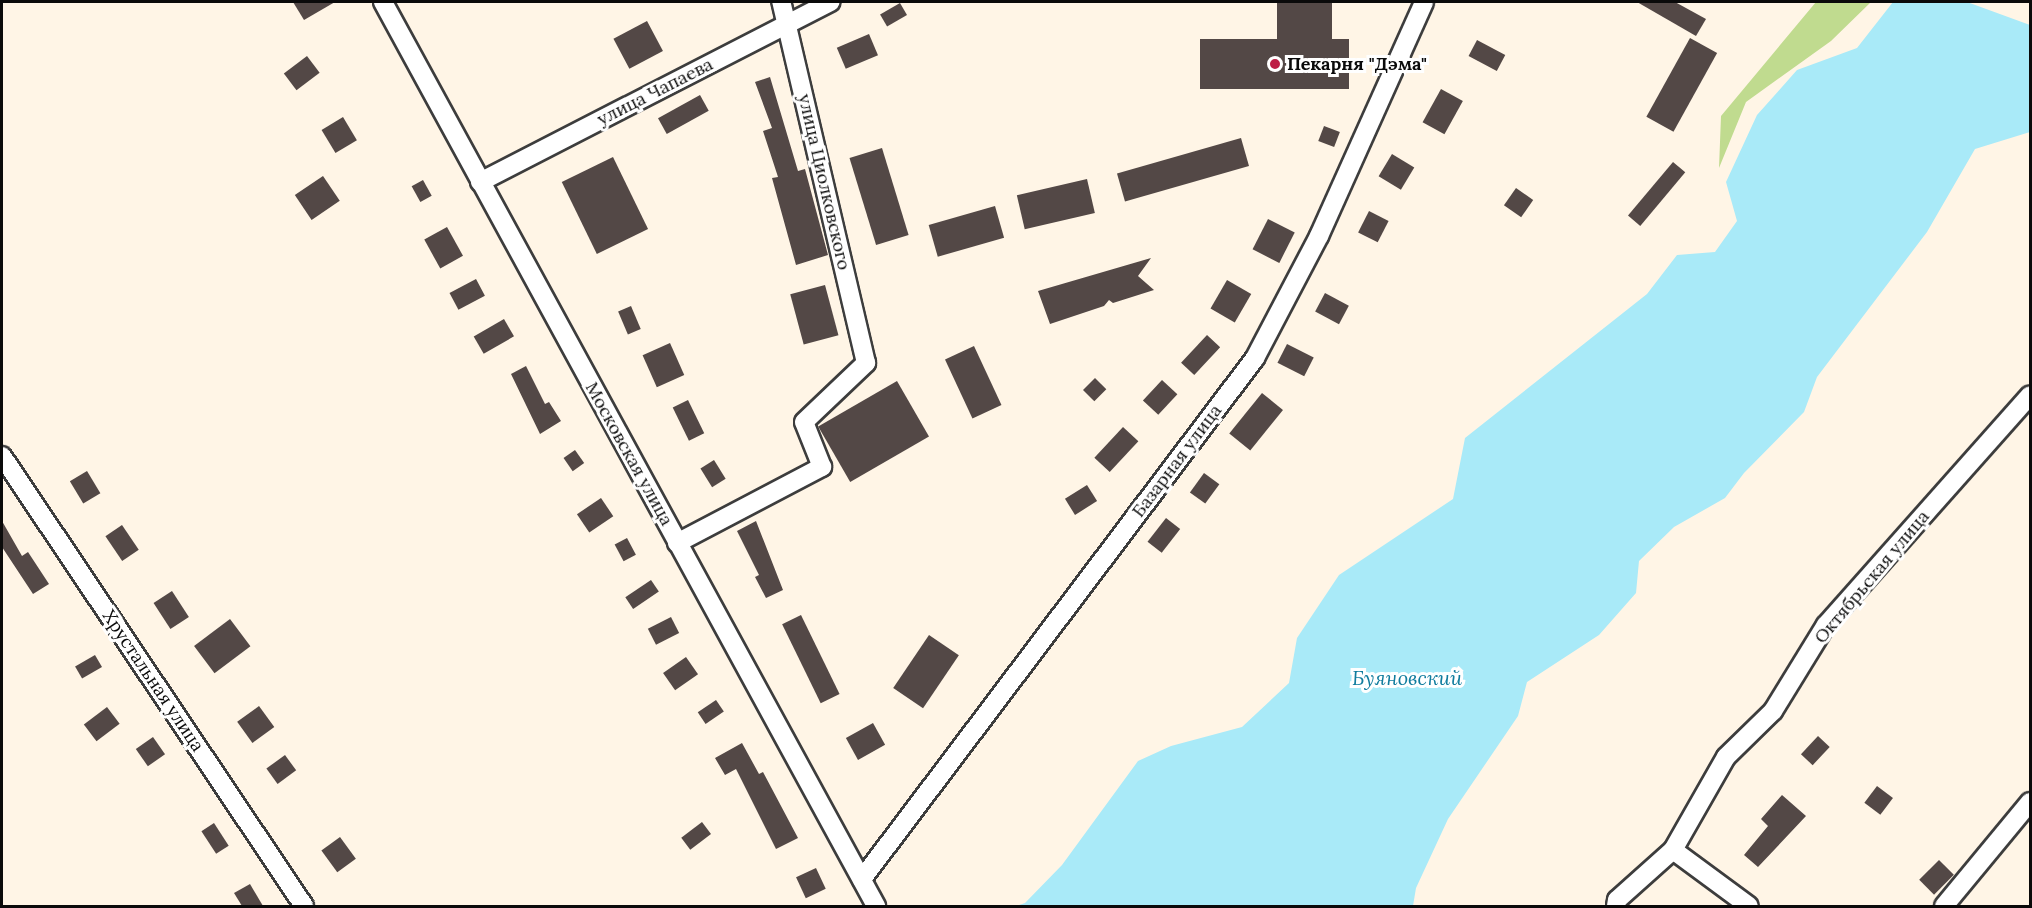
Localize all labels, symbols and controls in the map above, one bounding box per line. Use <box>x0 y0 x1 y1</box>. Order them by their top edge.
place label: Пекарня "Дэма" <box>1287 53 1427 75</box>
street label: улица Чапаева <box>593 54 717 130</box>
marker: Пекарня "Дэма" <box>1268 57 1282 71</box>
street label: улица Циолковского <box>793 92 855 272</box>
street label: Московская улица <box>581 378 677 530</box>
street label: Базарная улица <box>1128 400 1226 522</box>
street label: Октябрьская улица <box>1810 506 1934 648</box>
street label: Хрустальная улица <box>98 606 208 756</box>
water label: Буяновский <box>1352 665 1462 689</box>

